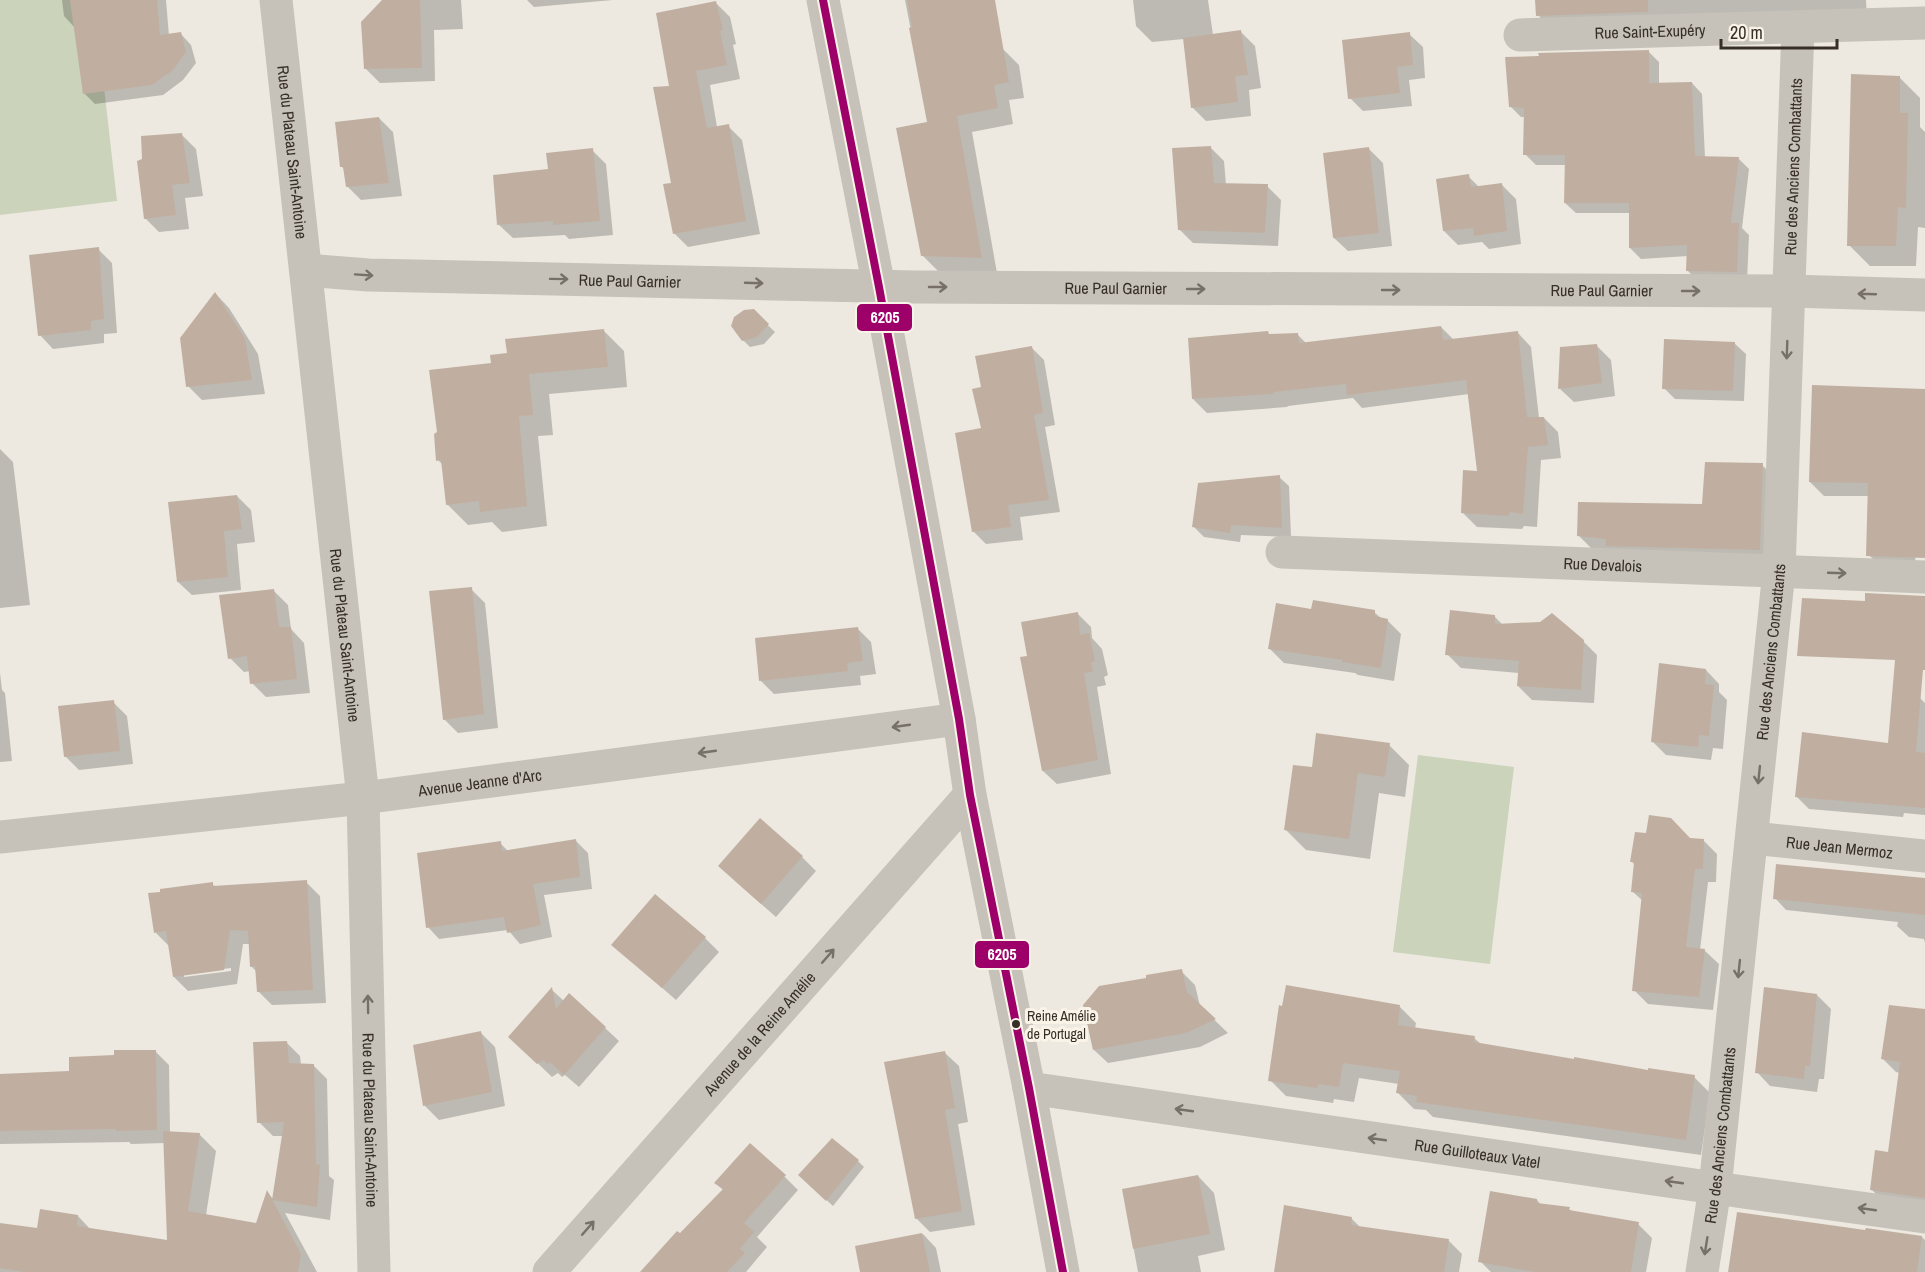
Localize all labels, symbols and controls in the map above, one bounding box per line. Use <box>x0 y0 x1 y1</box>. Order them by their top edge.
scale bar <box>1721 12 1836 50</box>
street label: Rue Saint-Exupéry <box>1594 18 1706 44</box>
text: 20 m <box>1730 20 1763 45</box>
street label: Rue du Plateau Saint-Antoine <box>272 64 313 240</box>
street label: Rue des Anciens Combattants <box>1779 78 1807 256</box>
street label: Rue Paul Garnier <box>578 269 682 293</box>
one-way arrow <box>354 270 374 281</box>
one-way arrow <box>549 273 569 285</box>
one-way arrow <box>744 277 764 288</box>
street label: Rue Paul Garnier <box>1065 277 1167 299</box>
street label: Rue Paul Garnier <box>1551 279 1653 301</box>
one-way arrow <box>927 281 947 293</box>
one-way arrow <box>1185 283 1205 295</box>
one-way arrow <box>1380 284 1400 295</box>
one-way arrow <box>1680 285 1700 297</box>
one-way arrow <box>1857 288 1877 299</box>
line badge: 6205 <box>856 303 913 332</box>
text: 6205 <box>870 306 900 328</box>
one-way arrow <box>1782 339 1793 359</box>
street label: Rue du Plateau Saint-Antoine <box>325 547 366 723</box>
street label: Rue Devalois <box>1563 552 1643 577</box>
street label: Rue des Anciens Combattants <box>1751 563 1790 741</box>
one-way arrow <box>1827 568 1847 579</box>
one-way arrow <box>891 721 911 732</box>
one-way arrow <box>698 747 718 758</box>
street label: Avenue Jeanne d'Arc <box>416 763 543 802</box>
one-way arrow <box>1753 764 1764 784</box>
street label: Rue Jean Mermoz <box>1785 831 1894 864</box>
line badge: 6205 <box>974 940 1030 969</box>
text: 6205 <box>987 943 1017 965</box>
one-way arrow <box>821 949 835 964</box>
one-way arrow <box>1733 958 1744 978</box>
street label: Avenue de la Reine Amélie <box>698 967 820 1101</box>
one-way arrow <box>362 994 374 1014</box>
place label: Reine Amélie de Portugal <box>1027 1007 1096 1043</box>
marker: Reine Amélie de Portugal <box>1010 1018 1022 1030</box>
street label: Rue du Plateau Saint-Antoine <box>357 1033 383 1208</box>
street label: Rue des Anciens Combattants <box>1699 1046 1741 1225</box>
one-way arrow <box>1175 1105 1195 1116</box>
one-way arrow <box>1368 1133 1387 1144</box>
street label: Rue Guilloteaux Vatel <box>1413 1133 1542 1173</box>
one-way arrow <box>1665 1177 1684 1188</box>
one-way arrow <box>1858 1203 1877 1214</box>
one-way arrow <box>581 1221 595 1236</box>
one-way arrow <box>1701 1235 1712 1255</box>

